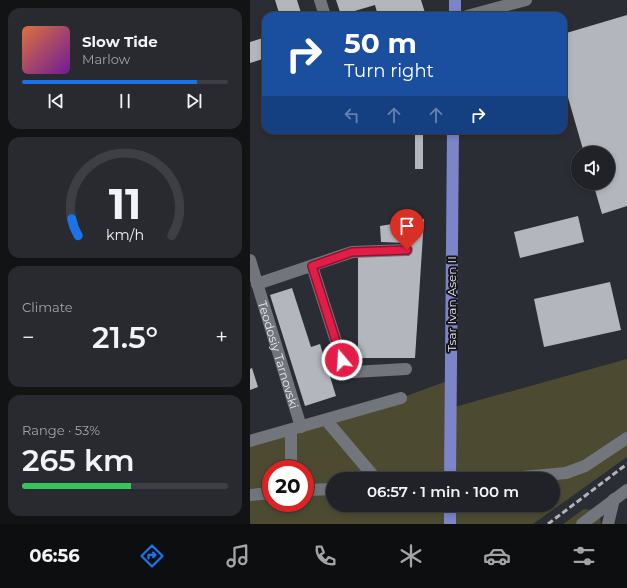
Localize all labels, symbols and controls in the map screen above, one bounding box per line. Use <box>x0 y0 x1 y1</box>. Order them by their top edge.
text: 50 m <box>344 26 417 60</box>
icon: right <box>278 28 330 80</box>
text: Slow Tide <box>82 32 158 51</box>
text: Marlow <box>82 51 130 67</box>
text: Turn right <box>344 60 434 82</box>
icon: previous <box>45 90 67 112</box>
icon: pause <box>114 90 136 112</box>
icon: next <box>183 90 205 112</box>
icon: left <box>341 104 363 126</box>
icon: ahead <box>383 104 405 126</box>
icon: ahead <box>425 104 447 126</box>
icon: right <box>467 104 489 126</box>
map controls <box>571 146 615 190</box>
button: sound <box>571 146 615 190</box>
text: 11 <box>109 178 141 228</box>
pin <box>390 209 424 250</box>
icon: arrive <box>396 215 418 237</box>
text: km/h <box>106 225 144 243</box>
street label: Tsar Ivan Asen II <box>444 256 459 352</box>
text: Climate <box>22 299 73 315</box>
street label: Teodosiy Tarnovski <box>255 299 302 410</box>
text: 21.5° <box>92 319 158 356</box>
text: − <box>22 324 35 351</box>
text: + <box>215 324 228 351</box>
position arrow <box>321 339 363 381</box>
text: Range · 53% <box>22 422 100 438</box>
text: 265 km <box>22 442 135 479</box>
speed limit sign: 20 <box>262 460 314 512</box>
text: 06:57 · 1 min · 100 m <box>367 482 519 501</box>
icon: directions <box>138 542 166 570</box>
icon: music <box>224 542 252 570</box>
icon: phone <box>311 542 339 570</box>
icon: climate <box>397 542 425 570</box>
icon: car <box>483 542 511 570</box>
icon: filters <box>570 542 598 570</box>
text: 06:56 <box>29 545 80 567</box>

